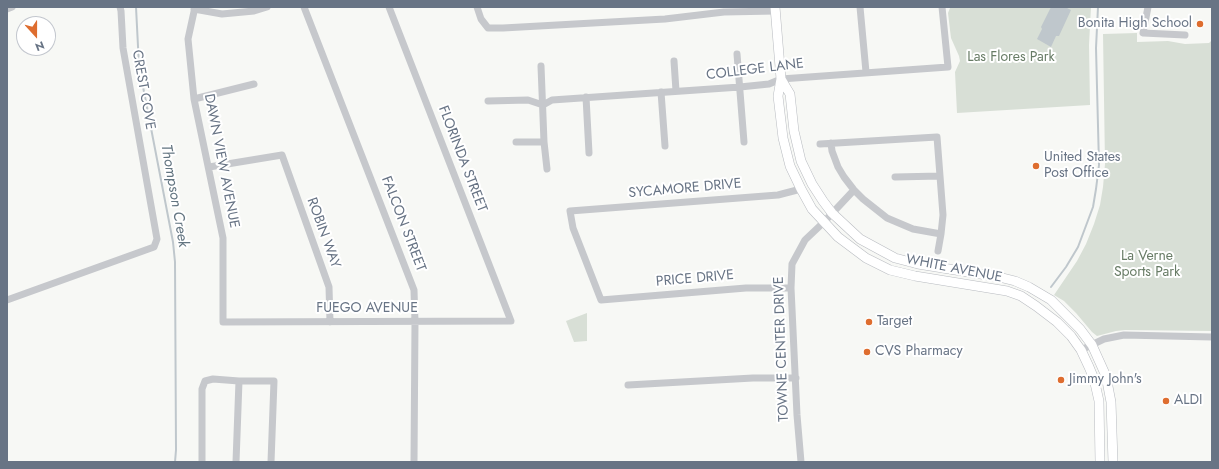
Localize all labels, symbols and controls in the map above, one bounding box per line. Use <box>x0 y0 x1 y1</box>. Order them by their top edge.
north arrow <box>16 16 56 56</box>
place label: Bonita High School <box>1078 16 1192 32</box>
marker: Bonita High School <box>1195 19 1205 29</box>
text: N <box>33 37 47 55</box>
street label: CREST COVE <box>128 49 158 131</box>
park label: Las Flores Park <box>967 50 1055 66</box>
street label: COLLEGE LANE <box>705 56 805 84</box>
street label: DAWN VIEW AVENUE <box>200 92 242 230</box>
street label: FLORINDA STREET <box>434 103 490 215</box>
water label: Thompson Creek <box>156 143 192 249</box>
place label: United States Post Office <box>1044 150 1120 182</box>
marker: United States Post Office <box>1031 161 1041 171</box>
street label: FALCON STREET <box>377 174 429 274</box>
street label: SYCAMORE DRIVE <box>628 176 742 202</box>
street label: ROBIN WAY <box>302 195 344 271</box>
park label: La Verne Sports Park <box>1114 249 1180 282</box>
street label: WHITE AVENUE <box>904 251 1004 287</box>
street label: PRICE DRIVE <box>655 267 735 291</box>
street label: TOWNE CENTER DRIVE <box>771 276 793 422</box>
street label: FUEGO AVENUE <box>316 301 418 317</box>
place label: Target <box>877 314 912 330</box>
marker: Target <box>864 317 874 327</box>
place label: CVS Pharmacy <box>875 344 963 360</box>
marker: CVS Pharmacy <box>862 347 872 357</box>
place label: Jimmy John's <box>1069 372 1142 388</box>
marker: Jimmy John's <box>1056 375 1066 385</box>
place label: ALDI <box>1174 393 1202 409</box>
marker: ALDI <box>1161 396 1171 406</box>

